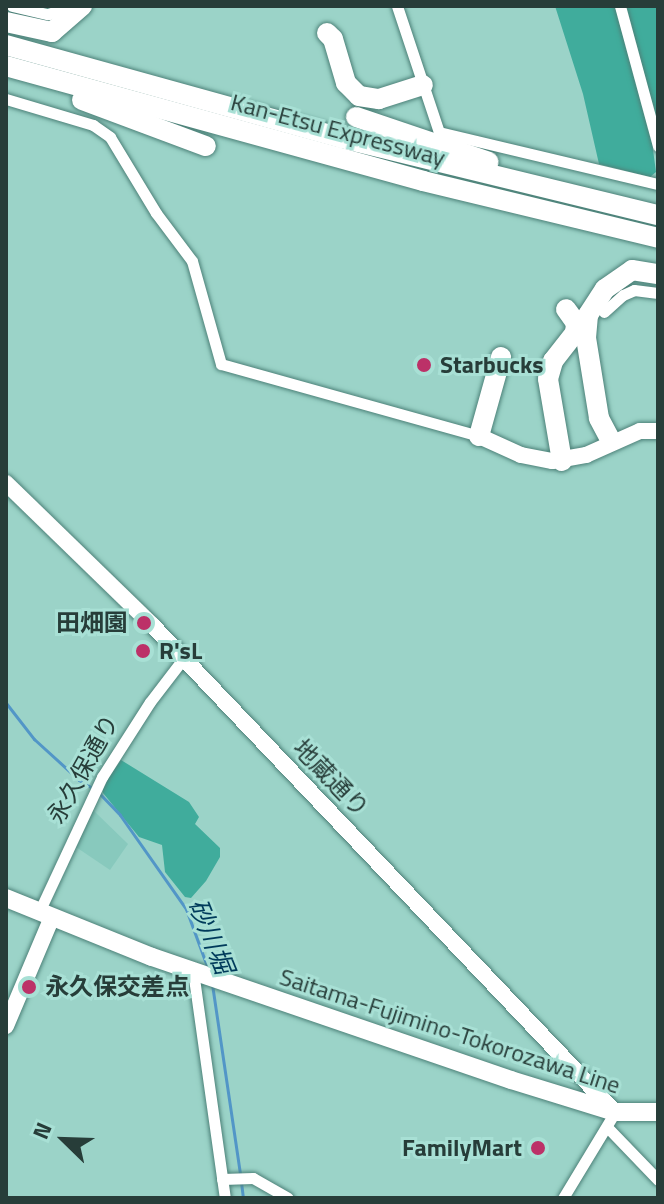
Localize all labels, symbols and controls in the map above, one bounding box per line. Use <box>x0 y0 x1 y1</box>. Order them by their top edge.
street label: Kan-Etsu Expressway <box>228 88 448 172</box>
place label: Starbucks <box>440 351 544 379</box>
marker: Starbucks <box>415 356 433 374</box>
place label: 田畑園 <box>56 609 128 637</box>
marker: 田畑園 <box>135 614 153 632</box>
place label: R'sL <box>159 637 202 665</box>
marker: R'sL <box>134 642 152 660</box>
street label: 永久保通り <box>41 710 125 828</box>
street label: 地蔵通り <box>287 733 375 823</box>
water label: 砂川堀 <box>182 894 240 978</box>
street label: Saitama-Fujimino-Tokorozawa Line <box>276 962 624 1100</box>
place label: 永久保交差点 <box>45 973 189 1001</box>
marker: 永久保交差点 <box>20 978 38 996</box>
north arrow <box>24 1100 104 1180</box>
text: N <box>23 1117 61 1144</box>
place label: FamilyMart <box>402 1134 522 1162</box>
marker: FamilyMart <box>529 1139 547 1157</box>

